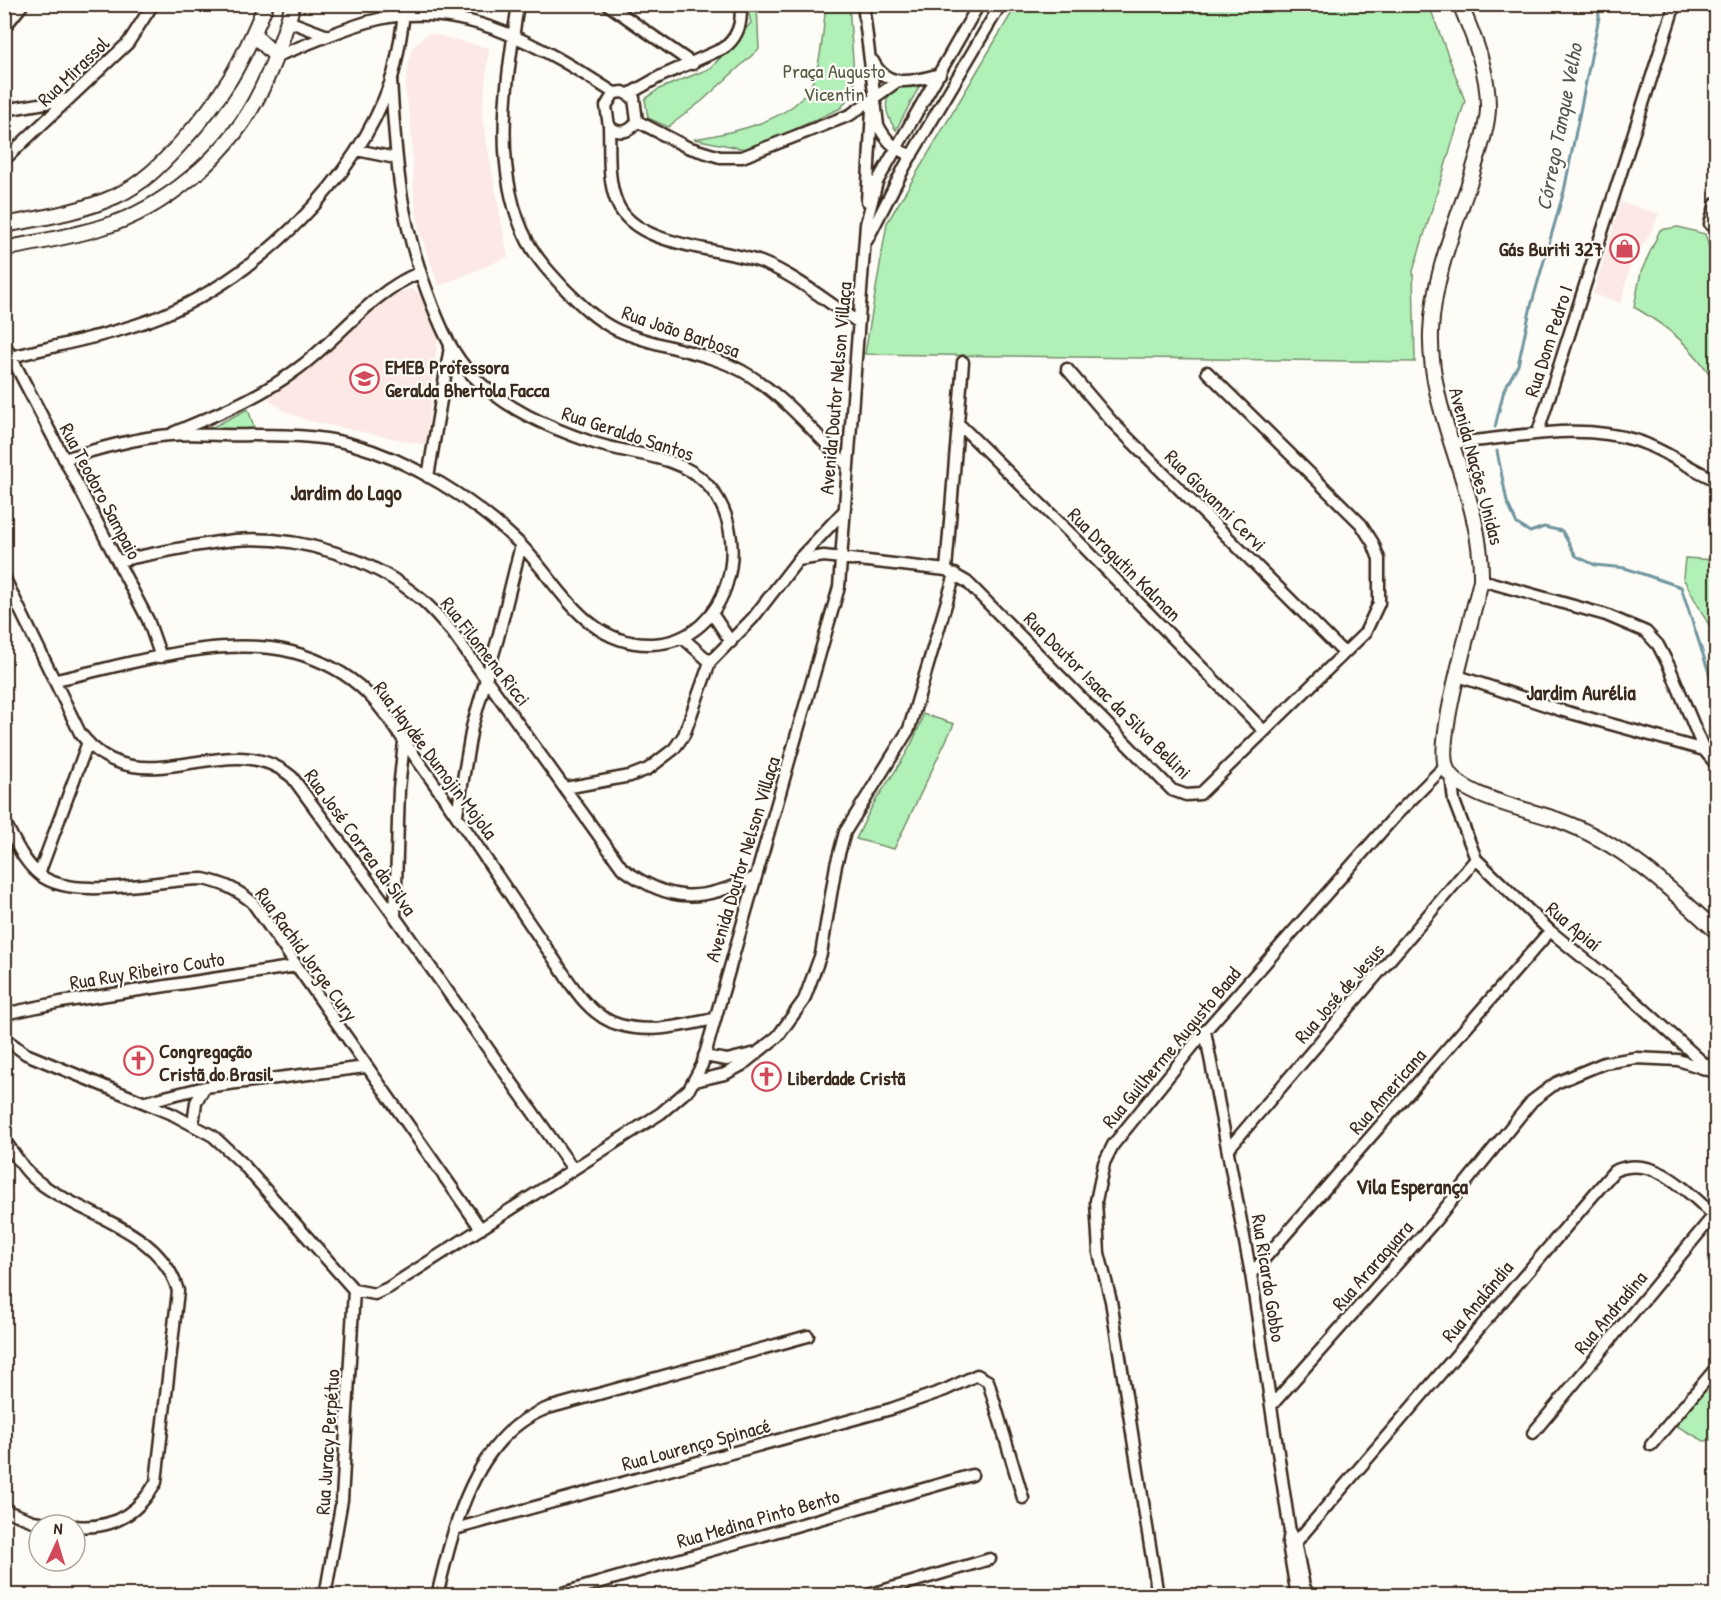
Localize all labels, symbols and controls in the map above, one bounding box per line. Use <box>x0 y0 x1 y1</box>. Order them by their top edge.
street label: Rua Mirassol <box>31 29 115 112</box>
water label: Córrego Tanque Velho <box>1529 40 1590 213</box>
park label: Praça Augusto Vicentin <box>783 57 885 107</box>
shop icon: Gás Buriti 327 <box>1608 232 1640 264</box>
place label: Gás Buriti 327 <box>1499 235 1603 262</box>
street label: Avenida Doutor Nelson Villaça <box>812 280 858 495</box>
street label: Rua Dom Pedro I <box>1517 282 1579 400</box>
street label: Rua João Barbosa <box>618 298 744 364</box>
place label: EMEB Professora Geralda Bhertola Facca <box>385 353 549 403</box>
school or university icon: EMEB Professora Geralda Bhertola Facca <box>348 362 380 394</box>
street label: Avenida Nações Unidas <box>1443 384 1511 548</box>
street label: Rua Geraldo Santos <box>559 399 698 467</box>
street label: Rua Teodoro Sampaio <box>54 418 148 564</box>
street label: Rua Giovanni Cervi <box>1159 443 1273 557</box>
district label: Jardim do Lago <box>290 478 402 508</box>
street label: Rua Dragutin Kalman <box>1062 501 1188 627</box>
street label: Rua Filomena Ricci <box>435 591 537 711</box>
street label: Rua Doutor Isaac da Silva Bellini <box>1018 605 1198 785</box>
street label: Rua Haydée Dumojin Mojola <box>368 675 504 845</box>
district label: Jardim Aurélia <box>1526 678 1637 707</box>
street label: Avenida Doutor Nelson Villaça <box>698 753 786 965</box>
street label: Rua José Correa da Silva <box>299 763 423 921</box>
street label: Rua Rachid Jorge Cury <box>249 882 365 1026</box>
street label: Rua Apiaí <box>1541 895 1607 957</box>
street label: Rua José de Jesus <box>1288 937 1390 1049</box>
street label: Rua Ruy Ribeiro Couto <box>68 944 226 996</box>
street label: Rua Guilherme Augusto Baad <box>1096 961 1247 1133</box>
place label: Congregação Cristã do Brasil <box>159 1037 273 1087</box>
street label: Rua Americana <box>1342 1042 1432 1140</box>
church icon: Congregação Cristã do Brasil <box>122 1045 154 1077</box>
church icon: Liberdade Cristã <box>751 1061 783 1093</box>
place label: Liberdade Cristã <box>788 1064 906 1091</box>
district label: Vila Esperança <box>1356 1172 1469 1202</box>
street label: Rua Ricardo Gobbo <box>1246 1212 1292 1344</box>
street label: Rua Araraquara <box>1325 1214 1419 1316</box>
street label: Rua Analândia <box>1435 1254 1519 1347</box>
street label: Rua Andradina <box>1567 1265 1653 1359</box>
street label: Rua Juracy Perpétuo <box>308 1368 346 1516</box>
street label: Rua Lourenço Spinacé <box>619 1411 773 1477</box>
street label: Rua Medina Pinto Bento <box>674 1482 842 1554</box>
north arrow <box>27 1513 87 1573</box>
text: N <box>53 1517 64 1539</box>

